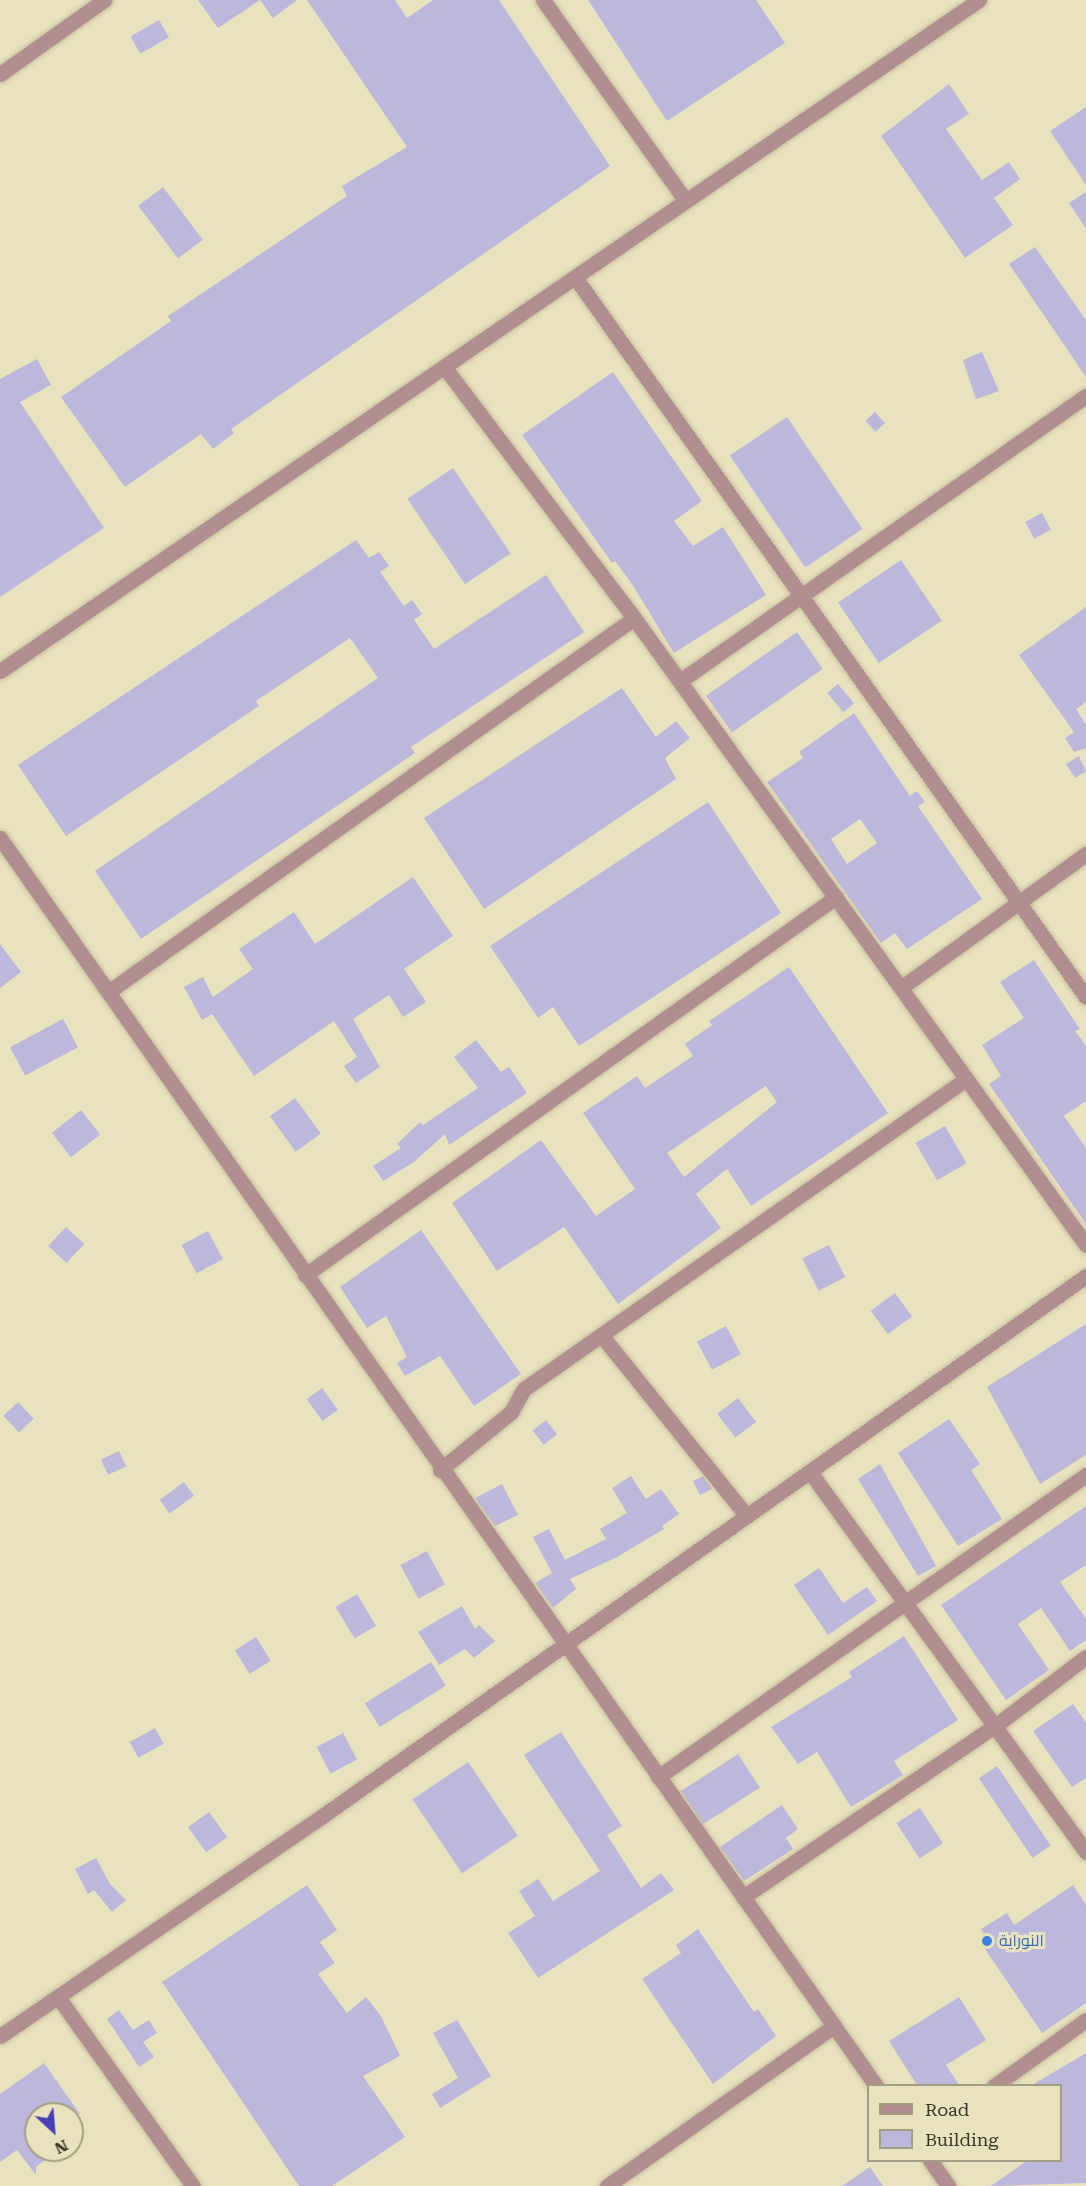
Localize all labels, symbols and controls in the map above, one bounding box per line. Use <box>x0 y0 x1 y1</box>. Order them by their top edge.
place label: النوراية <box>999 1931 1044 1951</box>
marker: النوراية <box>980 1934 994 1948</box>
legend <box>867 2084 1062 2162</box>
text: Road <box>925 2099 969 2120</box>
north arrow <box>24 2102 84 2162</box>
text: Building <box>925 2129 999 2150</box>
text: N <box>52 2136 71 2158</box>

